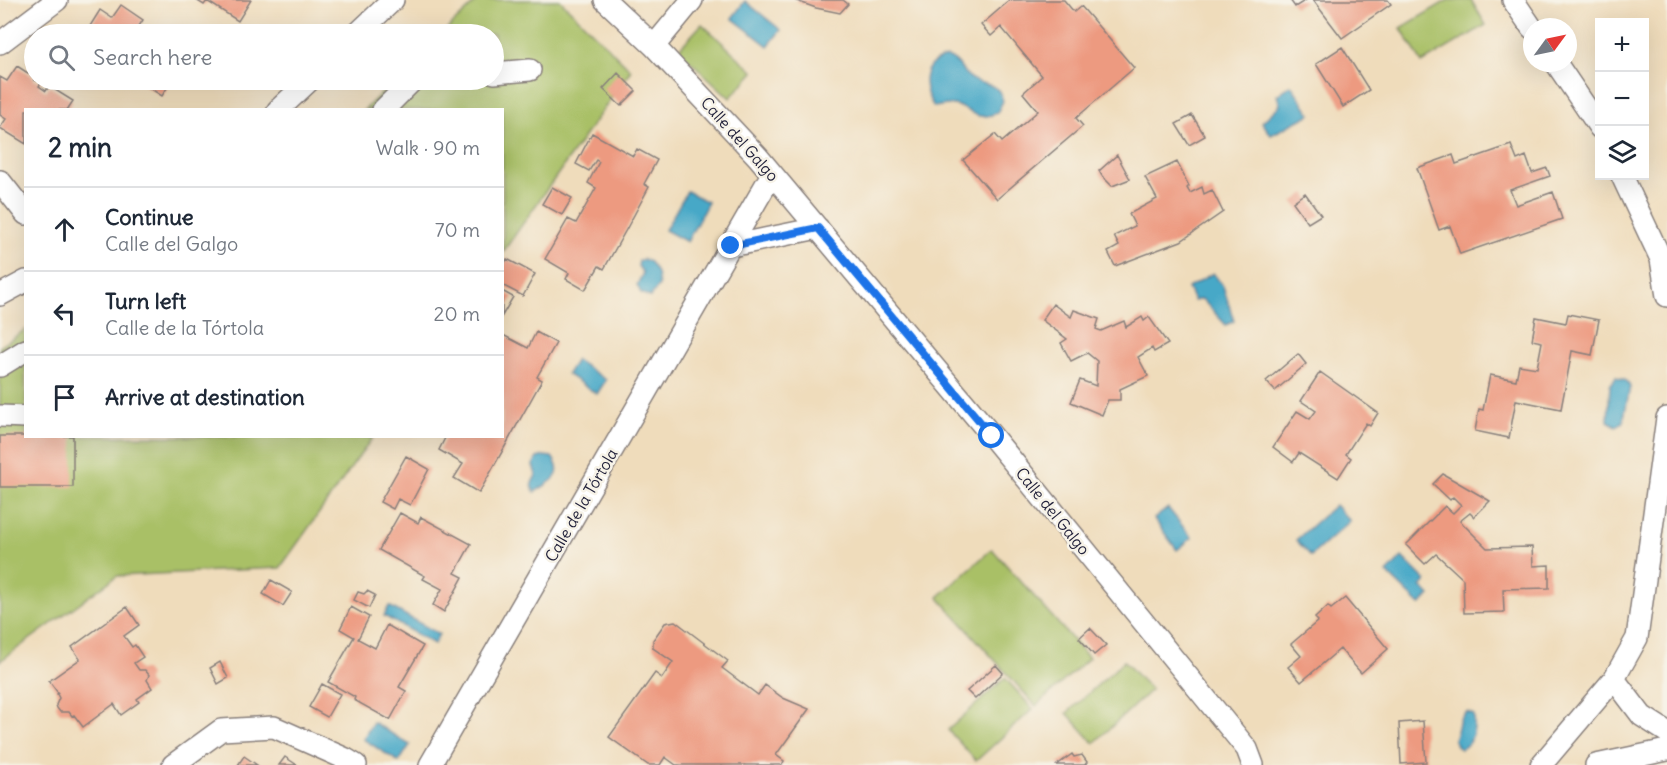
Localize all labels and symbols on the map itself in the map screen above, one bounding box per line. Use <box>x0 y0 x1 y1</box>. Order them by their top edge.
north arrow <box>1523 18 1577 72</box>
street label: Calle del Galgo <box>697 93 783 185</box>
route end <box>717 232 743 258</box>
route start <box>978 422 1004 448</box>
street label: Calle de la Tórtola <box>540 445 622 565</box>
street label: Calle del Galgo <box>1012 463 1094 559</box>

